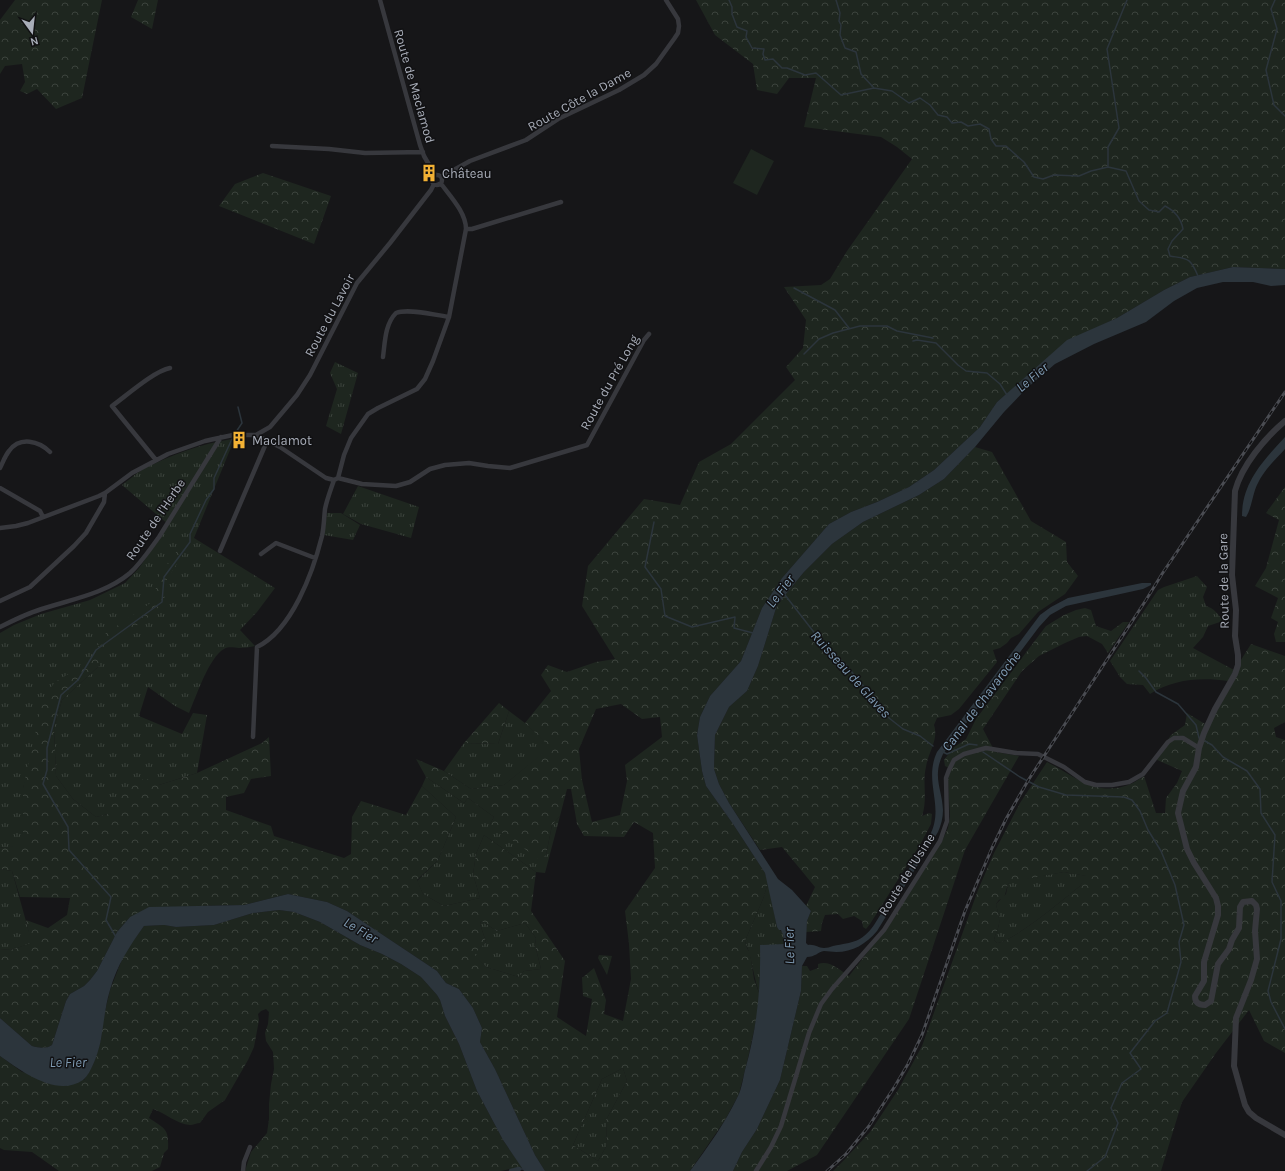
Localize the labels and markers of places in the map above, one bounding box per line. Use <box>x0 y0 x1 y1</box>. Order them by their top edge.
building icon: Château <box>419 163 439 183</box>
place label: Château <box>442 166 492 181</box>
building icon: Maclamot <box>229 430 249 450</box>
place label: Maclamot <box>252 433 312 448</box>

